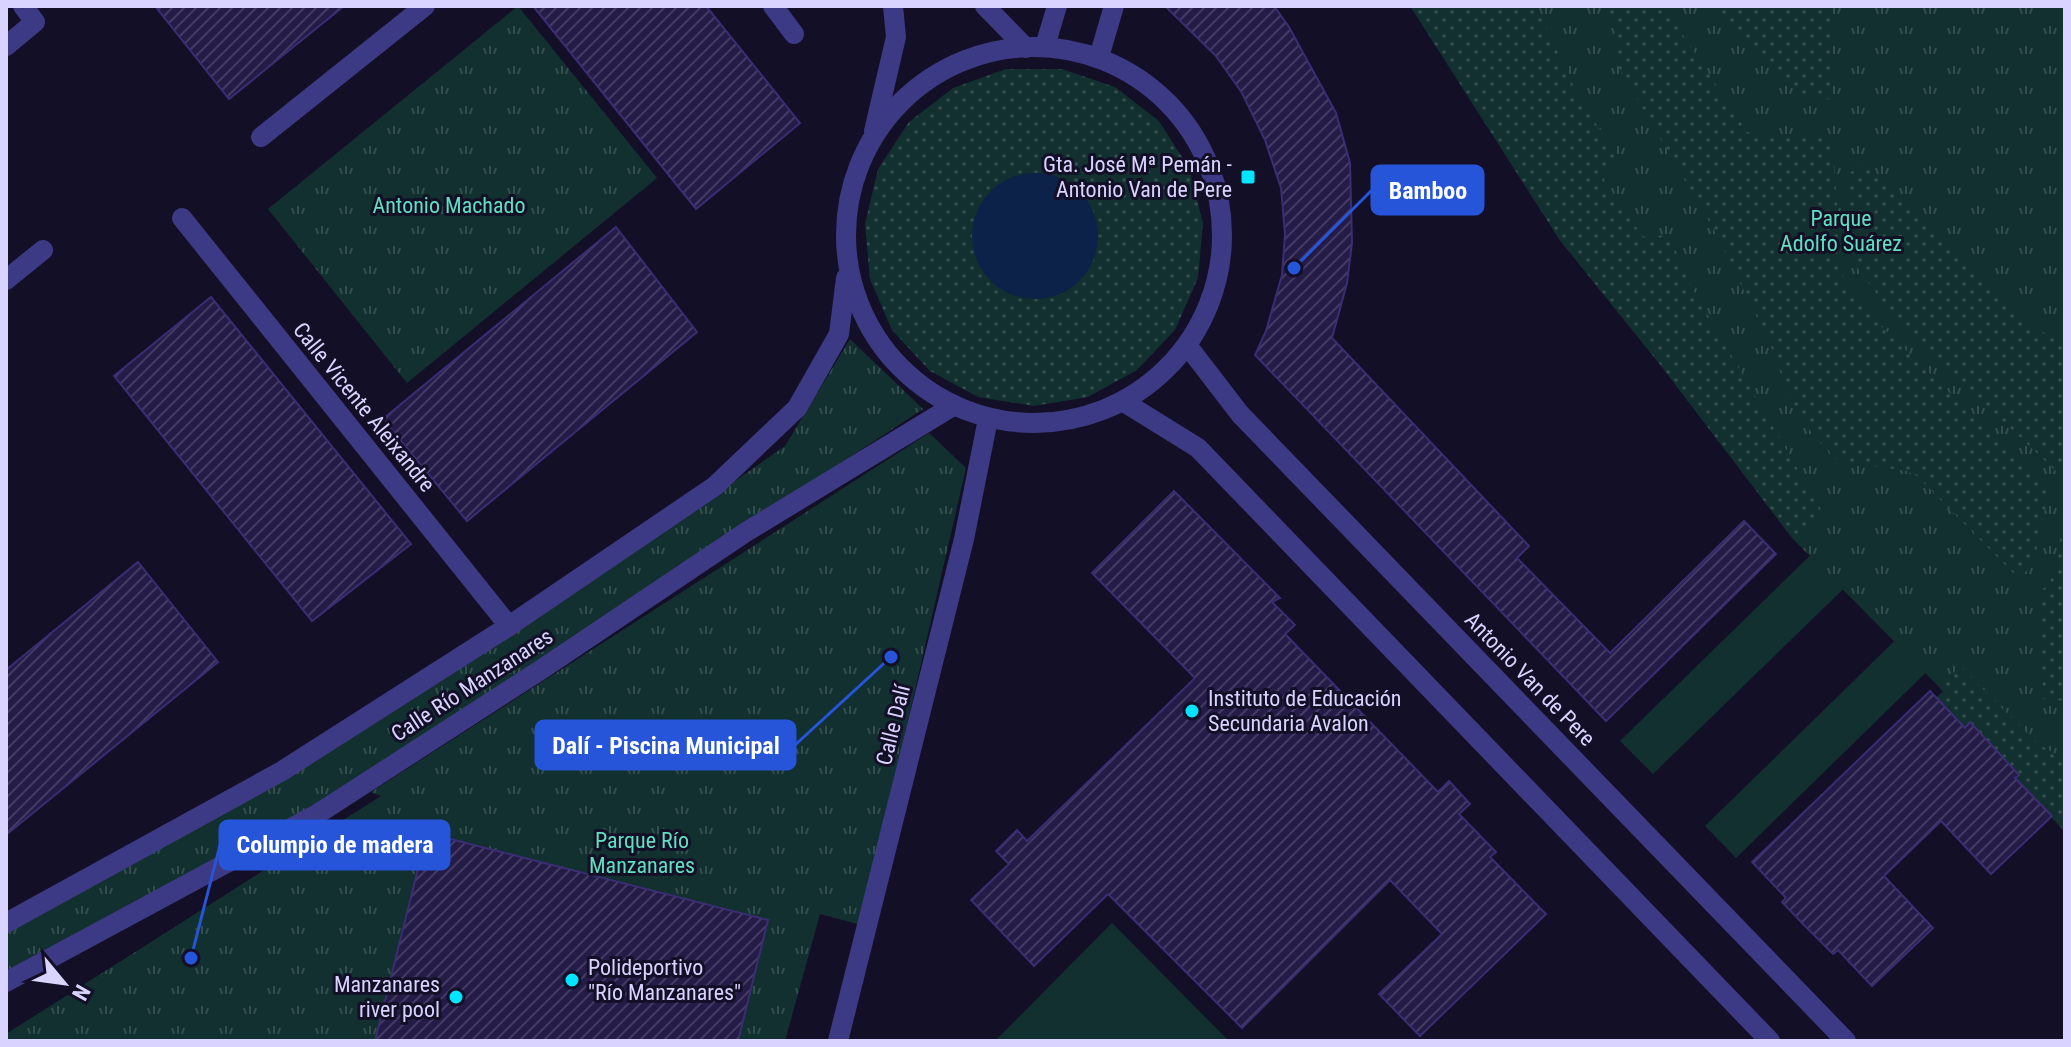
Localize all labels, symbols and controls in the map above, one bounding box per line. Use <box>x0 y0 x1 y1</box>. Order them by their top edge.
place label: Gta. José Mª Pemán - Antonio Van de Pere <box>1043 152 1232 202</box>
callout: Bamboo <box>1372 166 1483 214</box>
marker: Gta. José Mª Pemán - Antonio Van de Pere <box>1239 168 1257 186</box>
text: Bamboo <box>1389 177 1467 205</box>
park label: Antonio Machado <box>373 193 525 218</box>
park label: Parque Adolfo Suárez <box>1780 206 1902 256</box>
street label: Calle Vicente Aleixandre <box>288 317 440 497</box>
street label: Antonio Van de Pere <box>1460 607 1600 751</box>
street label: Calle Río Manzanares <box>387 623 557 747</box>
street label: Calle Dalí <box>871 682 915 768</box>
place label: Instituto de Educación Secundaria Avalon <box>1208 686 1401 736</box>
marker: Instituto de Educación Secundaria Avalon <box>1183 702 1201 720</box>
callout: Dalí - Piscina Municipal <box>536 721 795 769</box>
text: Dalí - Piscina Municipal <box>552 732 780 760</box>
callout: Columpio de madera <box>220 821 449 869</box>
park label: Parque Río Manzanares <box>589 828 695 878</box>
text: Columpio de madera <box>237 831 433 859</box>
north arrow <box>24 943 104 1023</box>
place label: Polideportivo "Río Manzanares" <box>588 955 741 1005</box>
marker: Polideportivo "Río Manzanares" <box>563 971 581 989</box>
place label: Manzanares river pool <box>334 972 440 1022</box>
text: N <box>67 980 95 1004</box>
marker: Manzanares river pool <box>447 988 465 1006</box>

